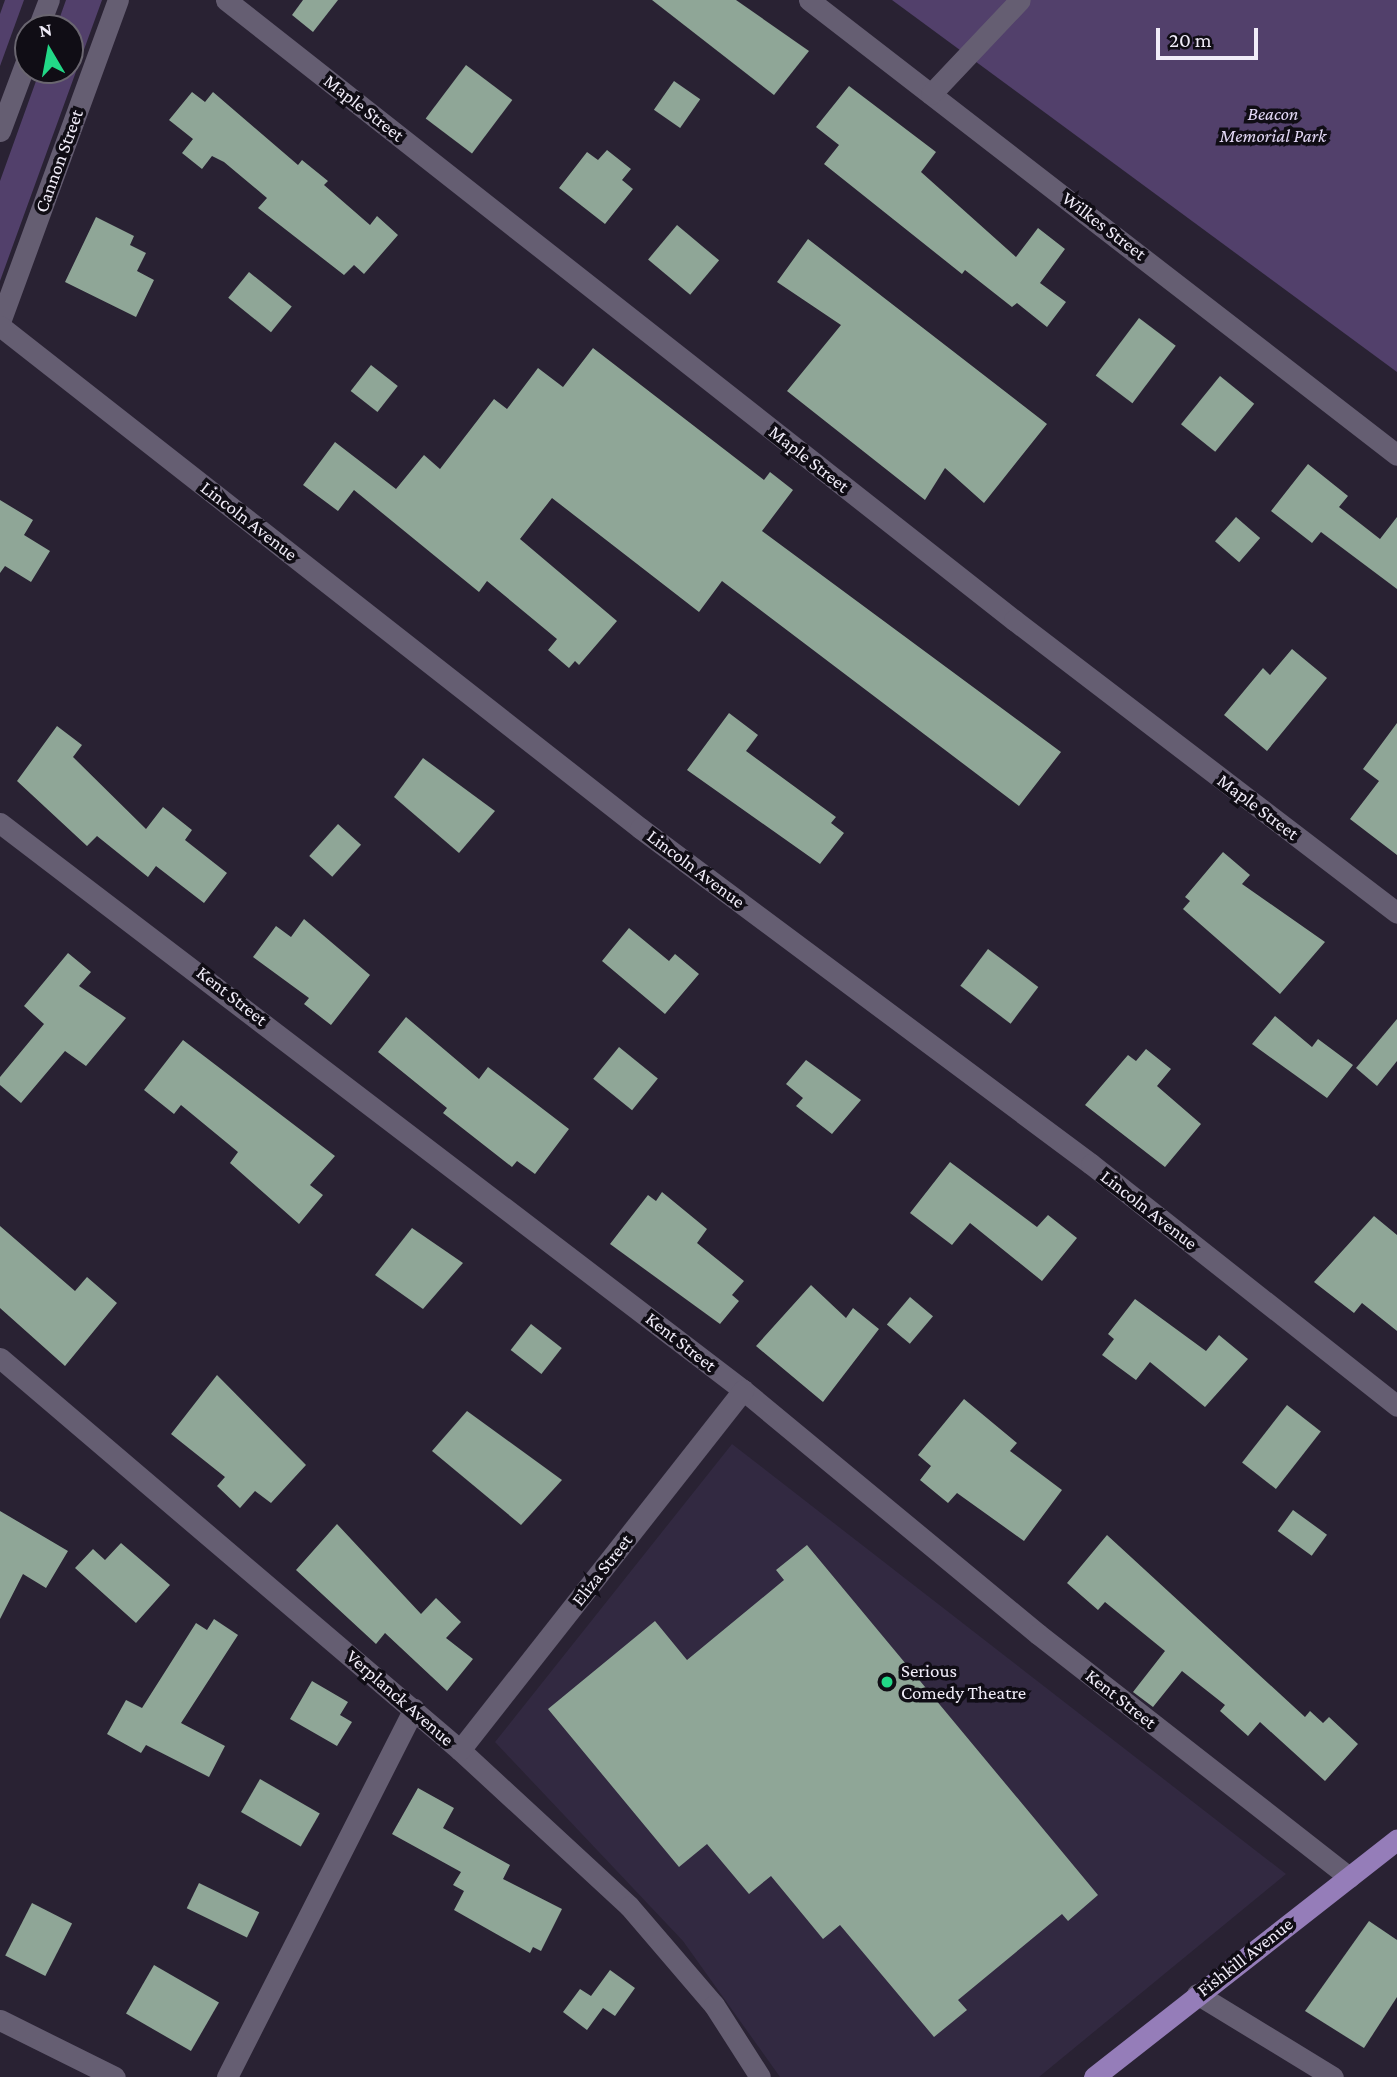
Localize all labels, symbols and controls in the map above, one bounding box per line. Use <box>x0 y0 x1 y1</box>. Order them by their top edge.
north arrow <box>14 14 84 84</box>
scale bar <box>1159 14 1260 58</box>
text: N <box>37 18 54 41</box>
text: 20 m <box>1169 28 1212 52</box>
street label: Maple Street <box>319 69 409 147</box>
park label: Beacon Memorial Park <box>1220 103 1326 147</box>
street label: Cannon Street <box>30 106 88 216</box>
street label: Wilkes Street <box>1057 187 1151 265</box>
street label: Maple Street <box>764 420 854 498</box>
street label: Lincoln Avenue <box>196 476 302 566</box>
street label: Maple Street <box>1213 769 1303 845</box>
street label: Lincoln Avenue <box>643 825 749 913</box>
street label: Kent Street <box>192 961 272 1031</box>
street label: Lincoln Avenue <box>1096 1165 1202 1255</box>
street label: Kent Street <box>641 1307 721 1377</box>
street label: Eliza Street <box>567 1529 637 1611</box>
street label: Verplanck Avenue <box>341 1645 459 1751</box>
place label: Serious Comedy Theatre <box>901 1660 1026 1704</box>
street label: Kent Street <box>1081 1664 1161 1734</box>
marker: Serious Comedy Theatre <box>879 1674 895 1690</box>
street label: Fishkill Avenue <box>1192 1912 1298 2002</box>

